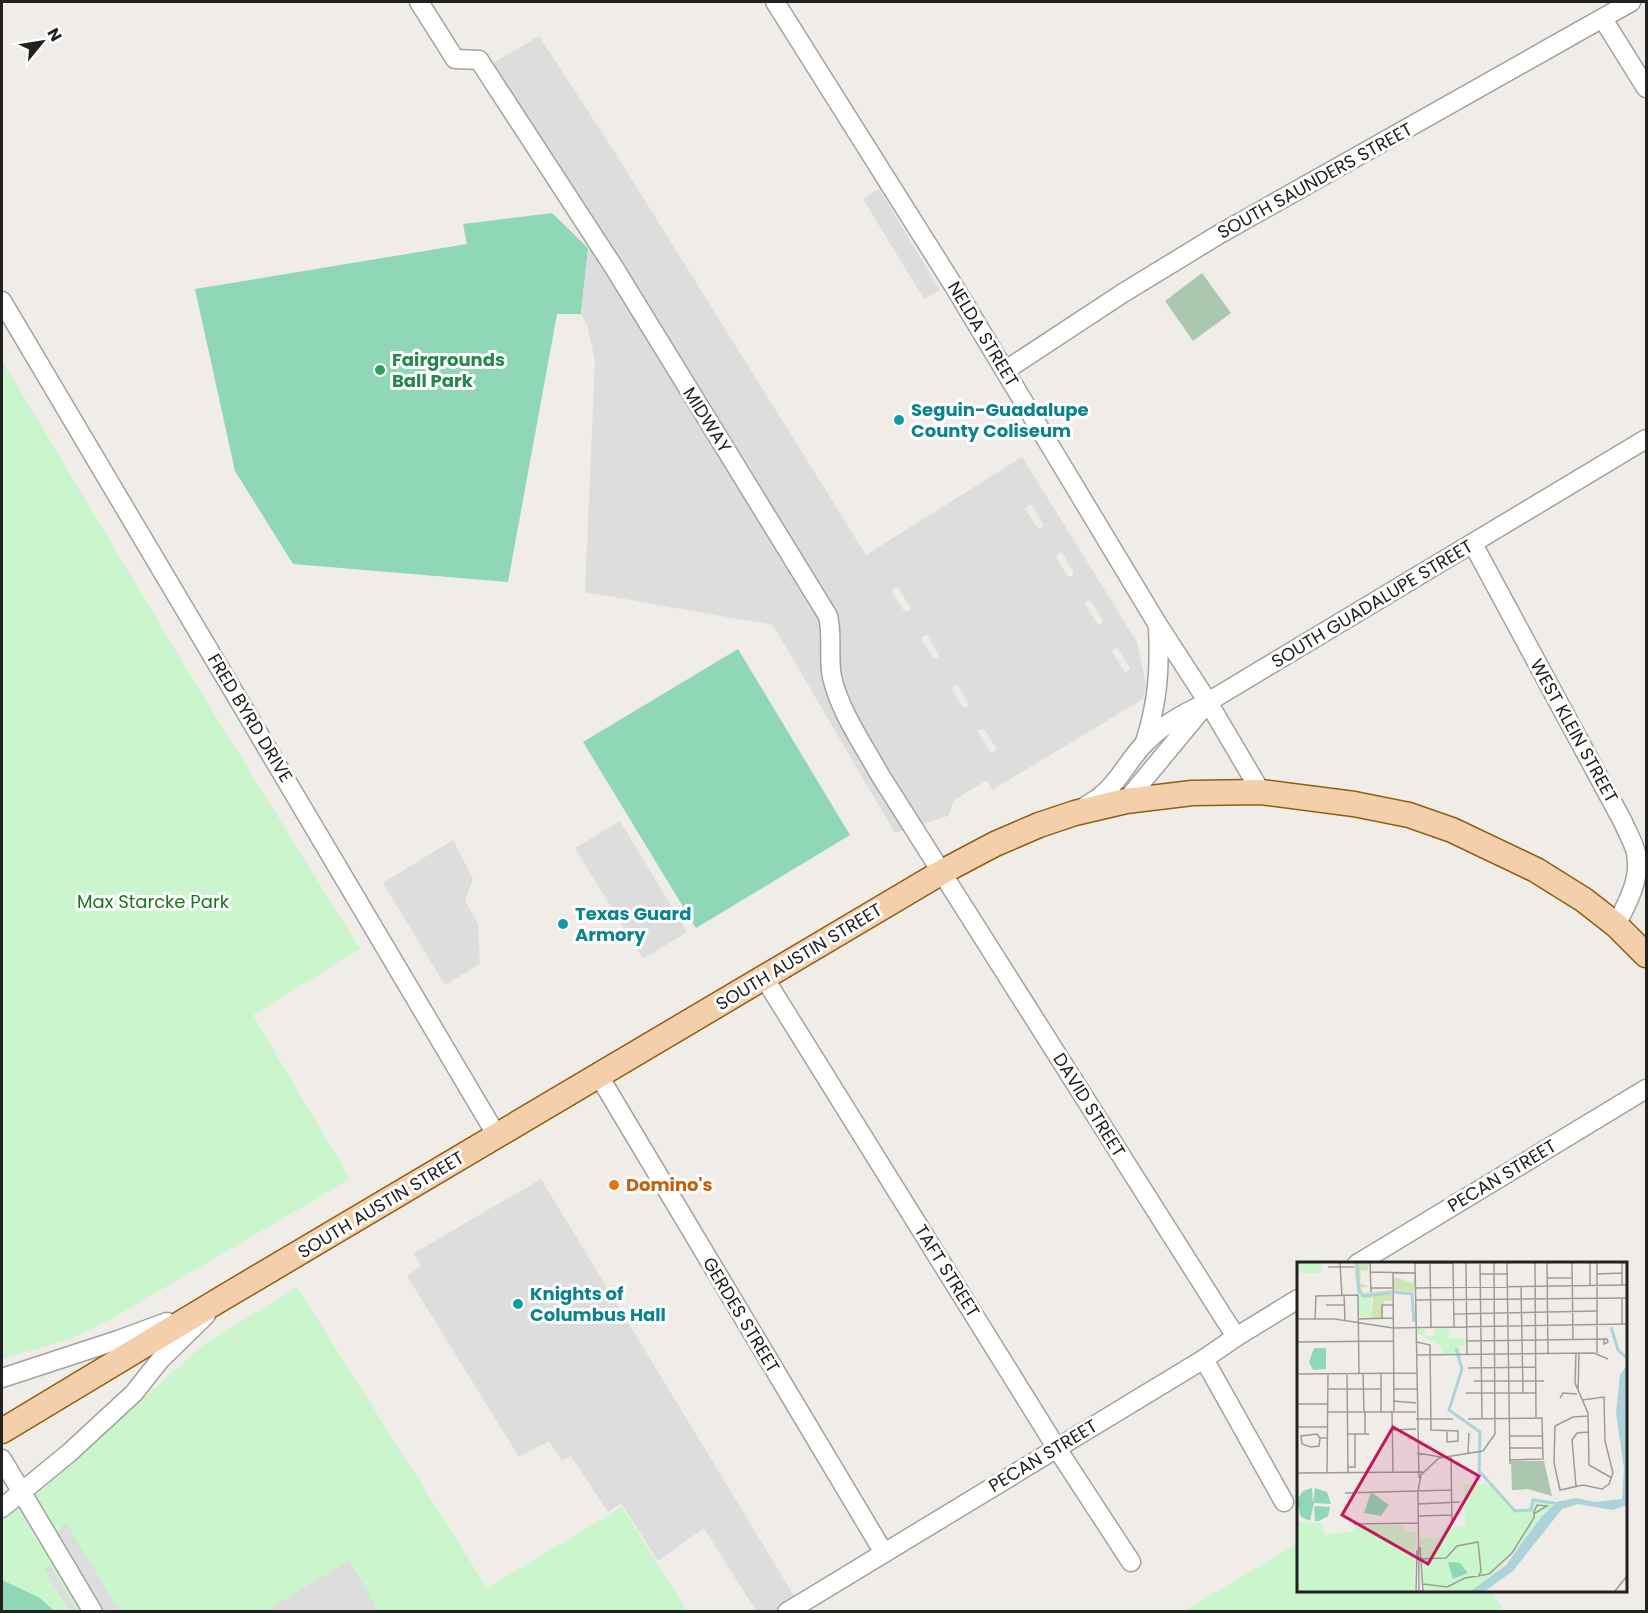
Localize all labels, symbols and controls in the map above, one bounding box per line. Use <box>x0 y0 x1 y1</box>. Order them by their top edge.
north arrow <box>12 12 72 72</box>
text: N <box>42 24 68 46</box>
street label: SOUTH SAUNDERS STREET <box>1213 116 1417 245</box>
street label: NELDA STREET <box>942 276 1025 391</box>
place label: Fairgrounds Ball Park <box>392 347 505 393</box>
marker: Fairgrounds Ball Park <box>373 363 387 377</box>
street label: MIDWAY <box>678 382 738 458</box>
place label: Seguin-Guadalupe County Coliseum <box>911 397 1089 443</box>
marker: Seguin-Guadalupe County Coliseum <box>892 413 906 427</box>
street label: SOUTH GUADALUPE STREET <box>1266 533 1477 674</box>
street label: FRED BYRD DRIVE <box>202 649 299 787</box>
street label: WEST KLEIN STREET <box>1524 654 1625 807</box>
park label: Max Starcke Park <box>77 889 230 914</box>
street label: SOUTH AUSTIN STREET <box>711 897 887 1016</box>
place label: Texas Guard Armory <box>575 901 691 947</box>
marker: Texas Guard Armory <box>556 917 570 931</box>
street label: DAVID STREET <box>1047 1048 1132 1162</box>
street label: PECAN STREET <box>1443 1133 1561 1218</box>
street label: SOUTH AUSTIN STREET <box>293 1145 469 1264</box>
place label: Domino's <box>626 1172 713 1197</box>
marker: Domino's <box>607 1178 621 1192</box>
street label: TAFT STREET <box>909 1220 986 1322</box>
street label: GERDES STREET <box>697 1252 786 1378</box>
inset map <box>1297 1262 1627 1592</box>
place label: Knights of Columbus Hall <box>530 1281 666 1327</box>
marker: Knights of Columbus Hall <box>511 1297 525 1311</box>
street label: PECAN STREET <box>984 1413 1102 1498</box>

